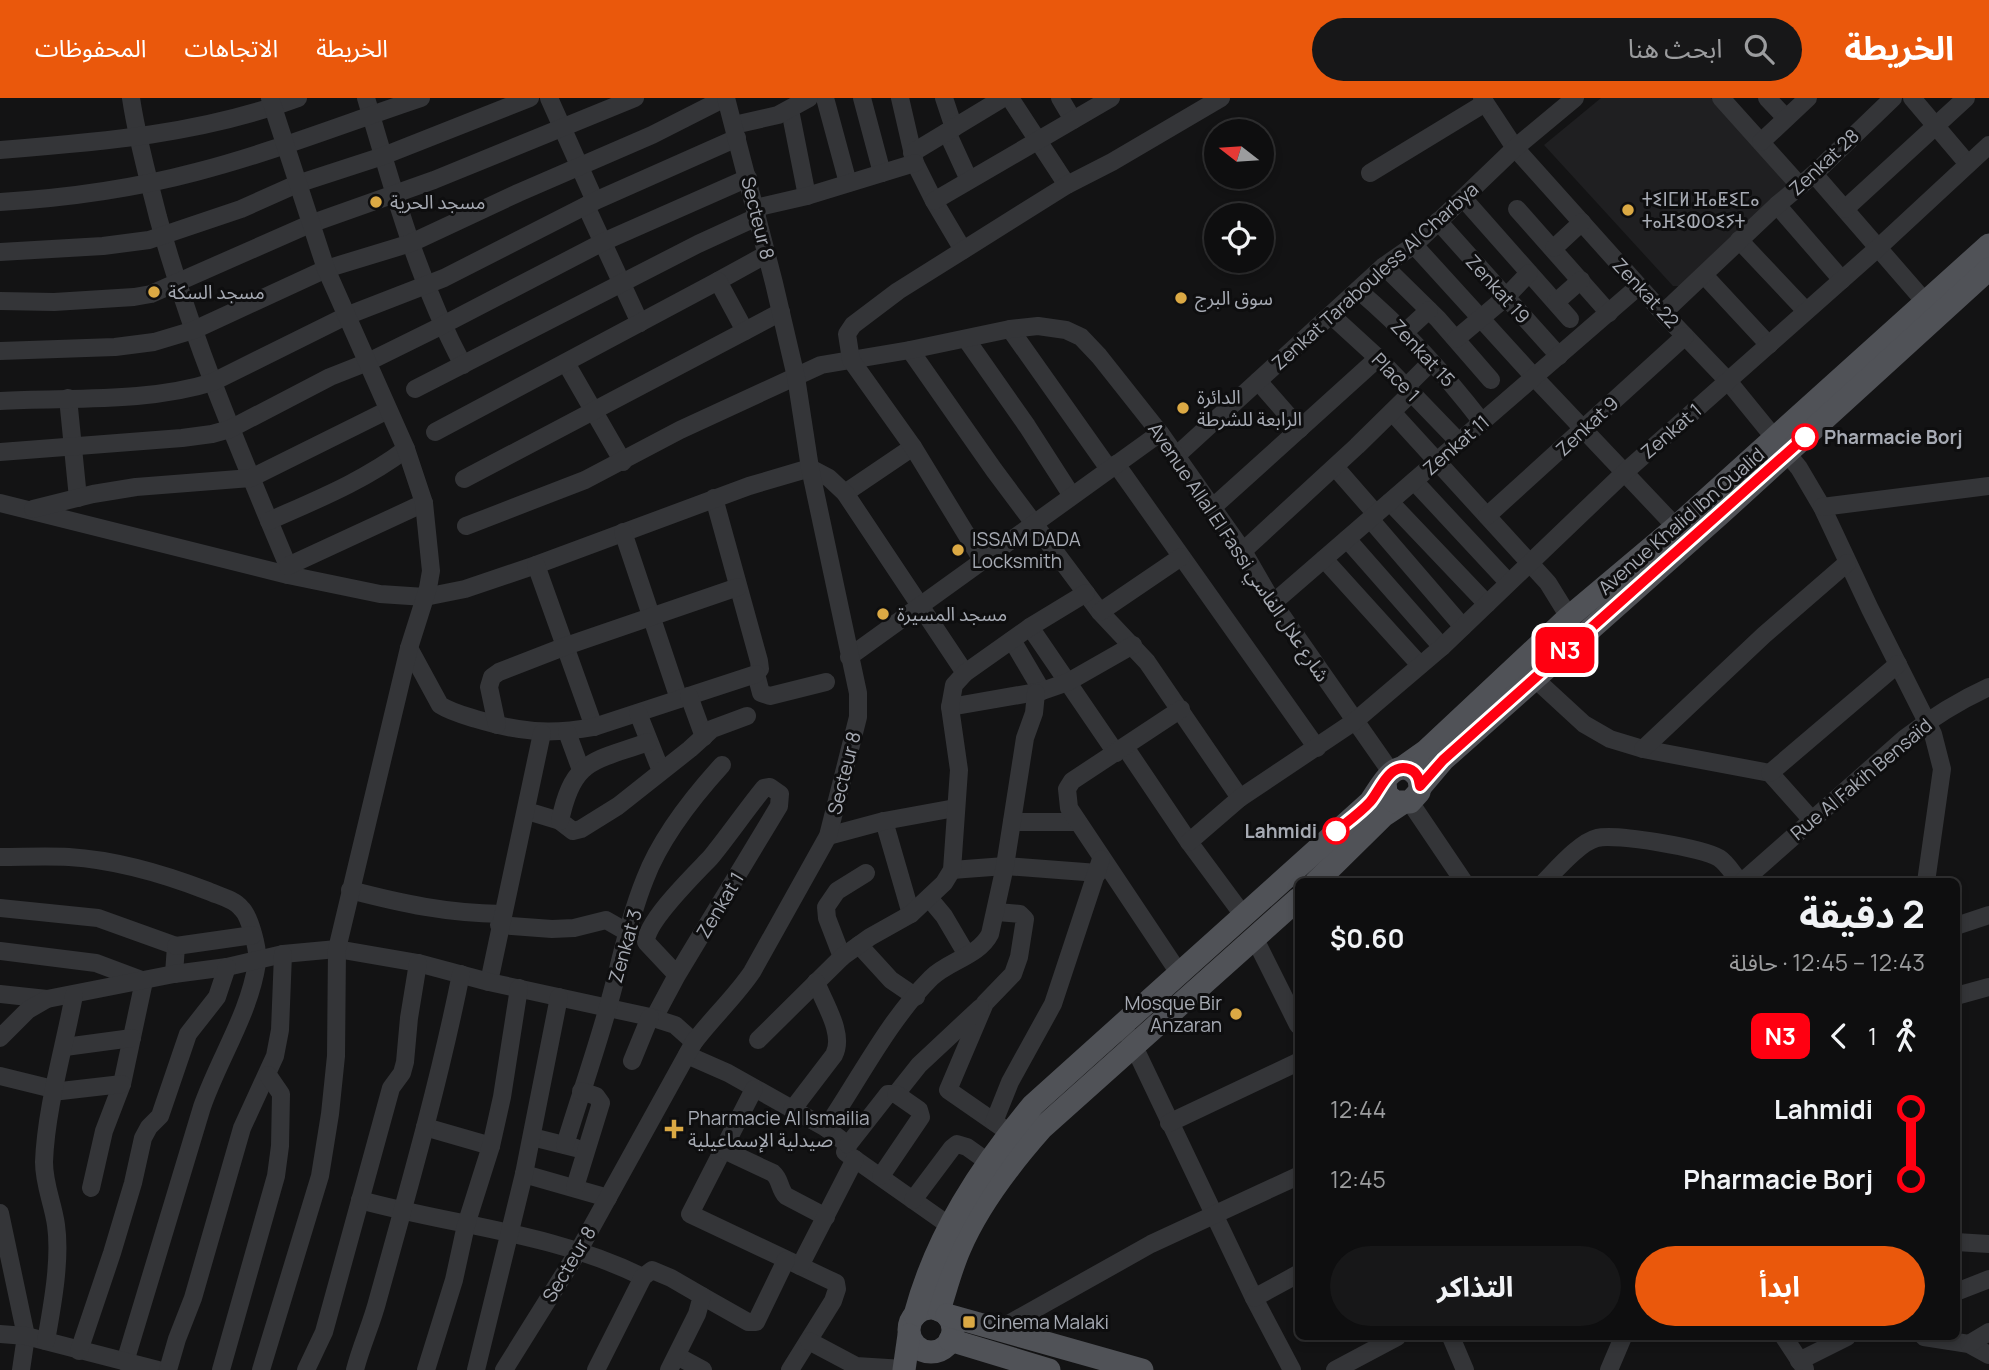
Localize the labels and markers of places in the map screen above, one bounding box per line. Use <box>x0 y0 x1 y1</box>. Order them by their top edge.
place label: ⵜⵉⵏⵎⵍ ⴼⴰⵟⵉⵎⴰ ⵜⴰⴼⵉⵀⵔⵉⵢⵜ <box>1642 186 1759 234</box>
place label: مسجد الحرية <box>390 189 486 215</box>
marker: مسجد الحرية <box>368 194 384 210</box>
marker: ⵜⵉⵏⵎⵍ ⴼⴰⵟⵉⵎⴰ ⵜⴰⴼⵉⵀⵔⵉⵢⵜ <box>1620 202 1636 218</box>
place label: مسجد السكة <box>168 279 265 305</box>
marker: مسجد السكة <box>146 284 162 300</box>
place label: سوق البرج <box>1195 285 1273 312</box>
marker: سوق البرج <box>1173 290 1189 306</box>
place label: الدائرة الرابعة للشرطة <box>1197 384 1302 432</box>
marker: الدائرة الرابعة للشرطة <box>1175 400 1191 416</box>
marker: Pharmacie Borj <box>1792 424 1818 450</box>
place label: Pharmacie Borj <box>1824 424 1963 450</box>
place label: ISSAM DADA Locksmith <box>972 526 1081 574</box>
marker: ISSAM DADA Locksmith <box>950 542 966 558</box>
place label: مسجد المسيرة <box>897 601 1007 627</box>
marker: مسجد المسيرة <box>875 606 891 622</box>
place label: Lahmidi <box>1245 818 1317 844</box>
marker: Lahmidi <box>1323 818 1349 844</box>
place label: Mosque Bir Anzaran <box>1125 990 1222 1038</box>
marker: Mosque Bir Anzaran <box>1228 1006 1244 1022</box>
place label: Pharmacie Al Ismailia صيدلية الإسماعيلية <box>688 1105 870 1153</box>
marker: Pharmacie Al Ismailia صيدلية الإسماعيلية <box>666 1121 682 1137</box>
place label: Cinema Malaki <box>983 1309 1109 1335</box>
marker: Cinema Malaki <box>961 1314 977 1330</box>

